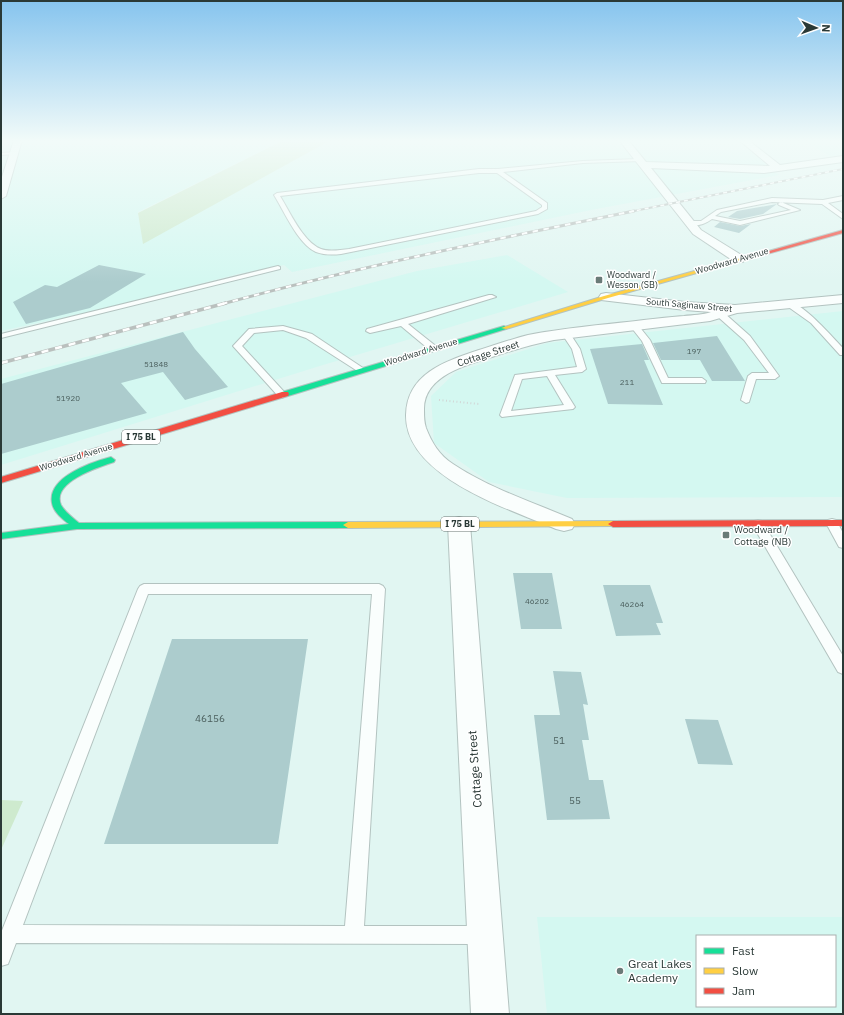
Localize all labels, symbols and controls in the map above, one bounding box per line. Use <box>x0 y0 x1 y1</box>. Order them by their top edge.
north arrow <box>796 8 836 48</box>
text: N <box>819 24 833 33</box>
street label: Woodward Avenue <box>694 245 770 276</box>
place label: Woodward / Wesson (SB) <box>607 269 658 290</box>
marker: Woodward / Wesson (SB) <box>594 275 604 285</box>
street label: South Saginaw Street <box>646 295 733 314</box>
street label: Woodward Avenue <box>383 335 459 368</box>
street label: Cottage Street <box>455 337 521 370</box>
house number: 197 <box>687 346 701 356</box>
house number: 51848 <box>144 359 168 369</box>
house number: 211 <box>620 377 634 387</box>
house number: 51920 <box>56 393 80 403</box>
road number: I 75 BL <box>122 430 160 444</box>
street label: Woodward Avenue <box>38 440 114 473</box>
road number: I 75 BL <box>441 517 479 531</box>
place label: Woodward / Cottage (NB) <box>734 523 791 548</box>
marker: Woodward / Cottage (NB) <box>721 530 731 540</box>
house number: 46202 <box>525 596 549 606</box>
house number: 46264 <box>620 599 644 609</box>
house number: 46156 <box>195 712 225 725</box>
street label: Cottage Street <box>464 730 485 808</box>
house number: 51 <box>553 734 565 747</box>
house number: 55 <box>569 794 581 807</box>
legend <box>696 935 836 1007</box>
text: Fast <box>732 943 755 958</box>
place label: Great Lakes Academy <box>628 956 692 985</box>
text: Slow <box>732 963 758 978</box>
marker: Great Lakes Academy <box>615 966 625 976</box>
text: Jam <box>732 983 755 998</box>

